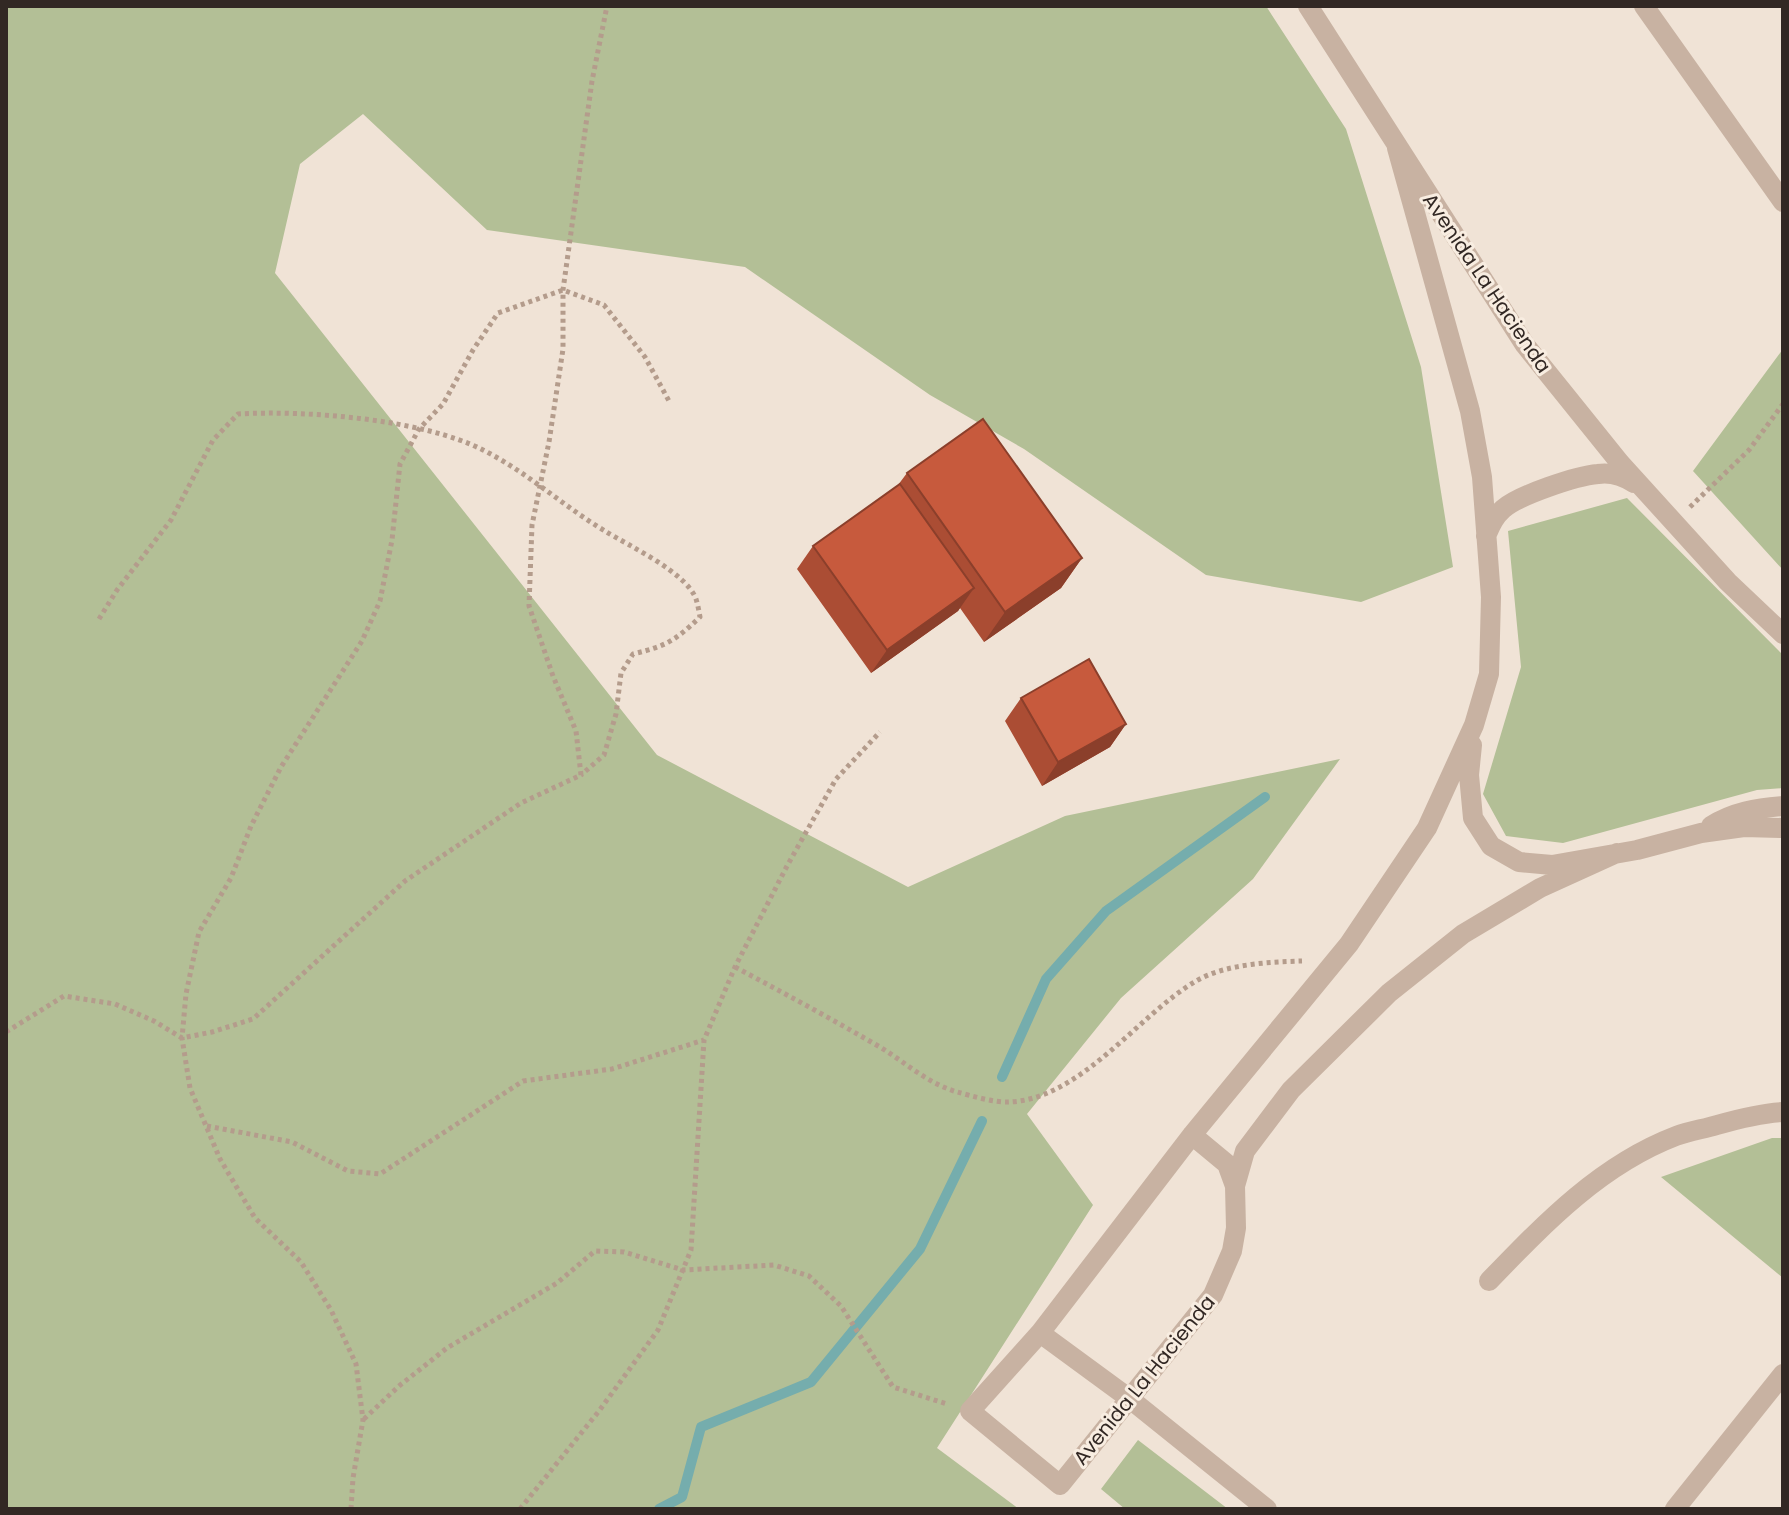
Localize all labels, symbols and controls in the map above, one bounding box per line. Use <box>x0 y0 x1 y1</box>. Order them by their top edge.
street label: Avenida La Hacienda <box>1416 188 1558 378</box>
street label: Avenida La Hacienda <box>1067 1289 1221 1471</box>

